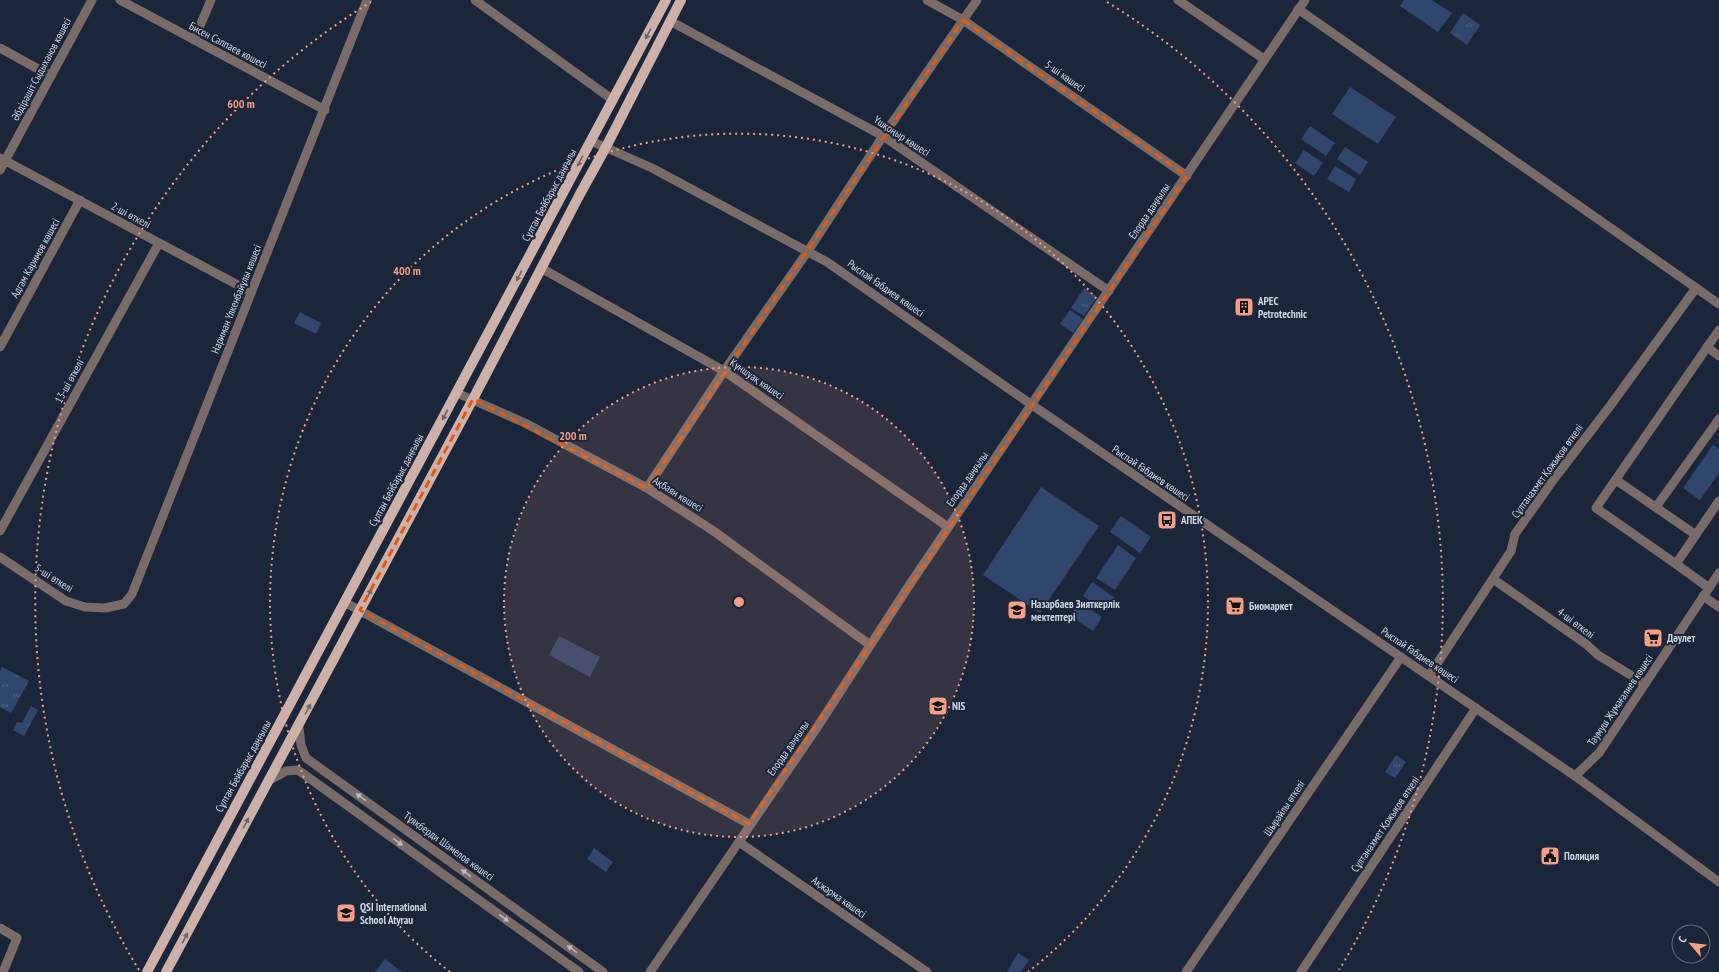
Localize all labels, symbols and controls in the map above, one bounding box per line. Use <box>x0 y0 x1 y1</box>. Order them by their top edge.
street label: Әбдірәшіт Сыдыханов көшесі <box>8 15 74 123</box>
street label: Бисен Саппаев көшесі <box>187 19 269 71</box>
one-way arrow <box>645 29 651 40</box>
street label: 5-ші көшесі <box>1042 57 1088 95</box>
text: 600 m <box>227 96 255 111</box>
street label: Үшқоңыр көшесі <box>871 113 933 159</box>
street label: Сұлтан Бейбарыс даңғылы <box>519 146 579 244</box>
one-way arrow <box>577 156 584 167</box>
street label: Елорда даңғылы <box>1125 180 1173 241</box>
street label: 2-ші өткелі <box>109 199 153 231</box>
street label: Адгам Каримов көшесі <box>7 216 63 300</box>
street label: Нариман Үлкенбайұлы көшесі <box>208 242 264 356</box>
street label: Рыспай Ғабдиев көшесі <box>845 256 927 320</box>
text: 400 m <box>393 263 421 278</box>
one-way arrow <box>516 270 522 282</box>
place label: APEC Petrotechnic <box>1257 294 1307 321</box>
building icon: APEC Petrotechnic <box>1233 296 1255 318</box>
street label: Күншуақ көшесі <box>727 355 787 403</box>
street label: 13-ші өткелі <box>51 357 87 405</box>
one-way arrow <box>441 410 448 421</box>
street label: Сұлтанахмет Қожықов өткелі <box>1508 421 1586 521</box>
text: 200 m <box>559 428 587 443</box>
street label: Сұлтан Бейбарыс даңғылы <box>366 431 426 529</box>
street label: Рыспай Ғабдиев көшесі <box>1110 442 1192 504</box>
street label: Елорда даңғылы <box>943 449 991 509</box>
street label: Ақбаян көшесі <box>650 473 706 515</box>
bus stop icon: АПЕК <box>1156 509 1178 531</box>
place label: АПЕК <box>1180 513 1203 527</box>
street label: 5-ші өткелі <box>32 561 76 595</box>
one-way arrow <box>366 588 372 600</box>
centre of rings <box>732 595 746 609</box>
supermarket icon: Биомаркет <box>1224 595 1246 617</box>
place label: Назарбаев Зияткерлік мектептері <box>1031 597 1120 624</box>
school or university icon: Назарбаев Зияткерлік мектептері <box>1006 599 1028 621</box>
place label: Биомаркет <box>1249 599 1293 613</box>
street label: 4-ші өткелі <box>1555 604 1597 642</box>
street label: Рыспай Ғабдиев көшесі <box>1379 624 1461 686</box>
supermarket icon: Дәулет <box>1642 627 1664 649</box>
place label: Дәулет <box>1667 631 1695 645</box>
street label: Таумуш Жұмағалиев көшесі <box>1584 652 1656 748</box>
school or university icon: NIS <box>927 695 949 717</box>
place label: NIS <box>952 699 966 713</box>
one-way arrow <box>305 703 312 715</box>
street label: Сұлтан Бейбарыс даңғылы <box>212 717 274 814</box>
street label: Елорда даңғылы <box>764 718 812 778</box>
street label: Сұлтанахмет Қожықов өткелі <box>1348 773 1422 875</box>
street label: Шырайлы өткелі <box>1260 778 1308 838</box>
one-way arrow <box>355 793 366 801</box>
street label: Тұяқберди Шамелов көшесі <box>401 808 497 884</box>
one-way arrow <box>243 817 249 829</box>
one-way arrow <box>393 838 403 846</box>
public building icon: Полиция <box>1539 845 1561 867</box>
place label: Полиция <box>1564 849 1599 863</box>
one-way arrow <box>461 869 472 877</box>
street label: Ақжарма көшесі <box>809 873 869 921</box>
place label: QSI International School Atyrau <box>360 900 427 927</box>
school or university icon: QSI International School Atyrau <box>335 902 357 924</box>
one-way arrow <box>498 914 509 922</box>
north arrow <box>1671 924 1711 964</box>
one-way arrow <box>181 932 188 943</box>
text: С <box>1675 934 1690 945</box>
one-way arrow <box>566 945 577 953</box>

